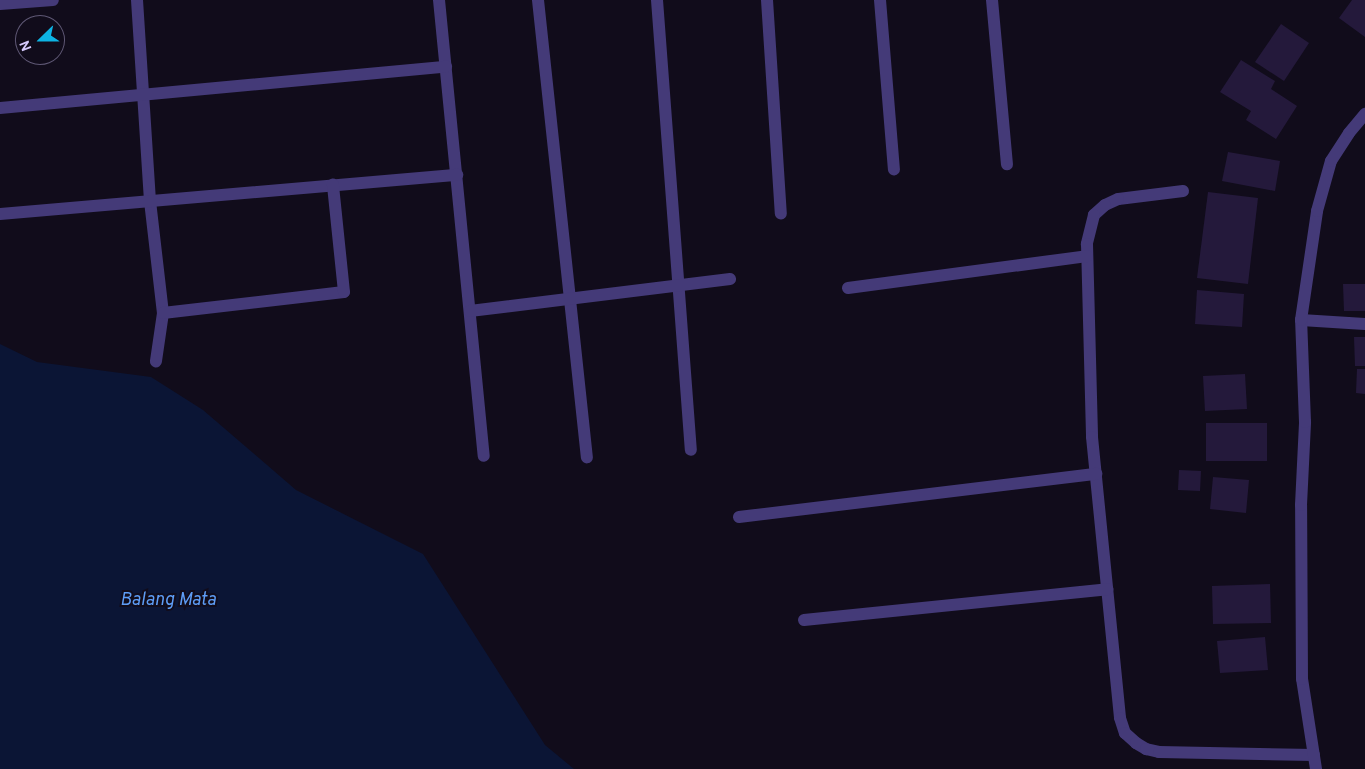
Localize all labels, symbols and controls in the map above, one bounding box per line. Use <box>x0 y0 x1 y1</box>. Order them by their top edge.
north arrow <box>15 15 65 65</box>
text: N <box>17 38 36 53</box>
water label: Balang Mata <box>120 590 216 612</box>

